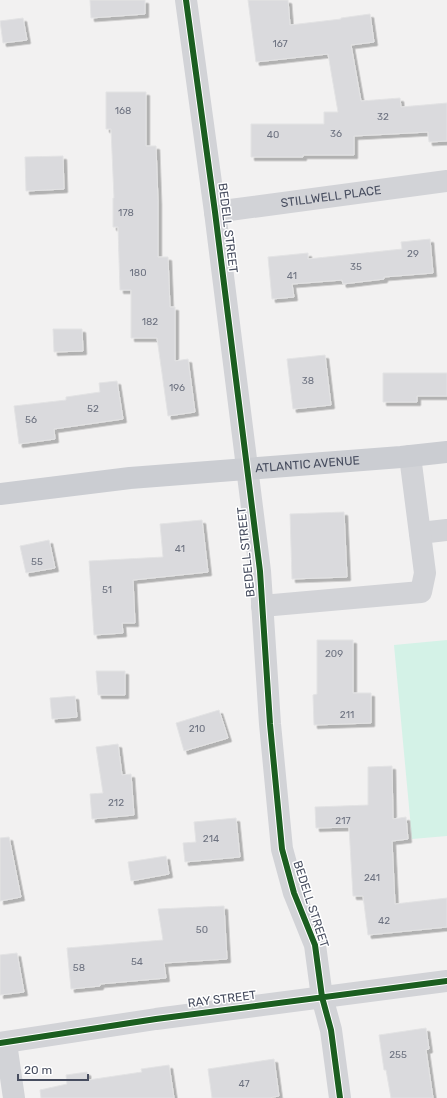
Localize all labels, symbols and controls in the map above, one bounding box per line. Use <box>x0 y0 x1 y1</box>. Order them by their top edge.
house number: 167 <box>272 38 288 50</box>
house number: 168 <box>115 105 131 117</box>
house number: 32 <box>377 111 389 123</box>
house number: 36 <box>330 128 342 140</box>
house number: 40 <box>267 129 279 141</box>
street label: BEDELL STREET <box>216 182 240 274</box>
street label: STILLWELL PLACE <box>280 183 382 210</box>
house number: 178 <box>118 207 134 219</box>
house number: 29 <box>407 248 419 260</box>
house number: 35 <box>350 261 362 273</box>
house number: 180 <box>130 267 147 279</box>
house number: 41 <box>287 270 297 282</box>
house number: 182 <box>142 316 158 328</box>
house number: 38 <box>302 375 314 387</box>
house number: 196 <box>169 382 185 394</box>
house number: 52 <box>87 403 99 415</box>
house number: 56 <box>25 414 37 426</box>
street label: ATLANTIC AVENUE <box>255 453 360 475</box>
street label: BEDELL STREET <box>234 506 258 598</box>
house number: 41 <box>175 543 185 555</box>
house number: 55 <box>31 556 43 568</box>
house number: 51 <box>102 584 112 596</box>
house number: 209 <box>325 648 343 660</box>
house number: 211 <box>340 709 354 721</box>
house number: 210 <box>189 723 205 735</box>
house number: 212 <box>108 797 124 809</box>
house number: 217 <box>335 815 351 827</box>
house number: 214 <box>203 833 219 845</box>
street label: BEDELL STREET <box>290 859 332 949</box>
house number: 241 <box>364 872 380 884</box>
house number: 42 <box>378 915 390 927</box>
house number: 50 <box>196 924 208 936</box>
house number: 54 <box>131 956 143 968</box>
house number: 58 <box>73 962 85 974</box>
street label: RAY STREET <box>187 988 257 1010</box>
house number: 255 <box>389 1049 407 1061</box>
scale bar <box>18 1056 88 1082</box>
text: 20 m <box>24 1063 52 1077</box>
house number: 47 <box>238 1078 250 1090</box>

